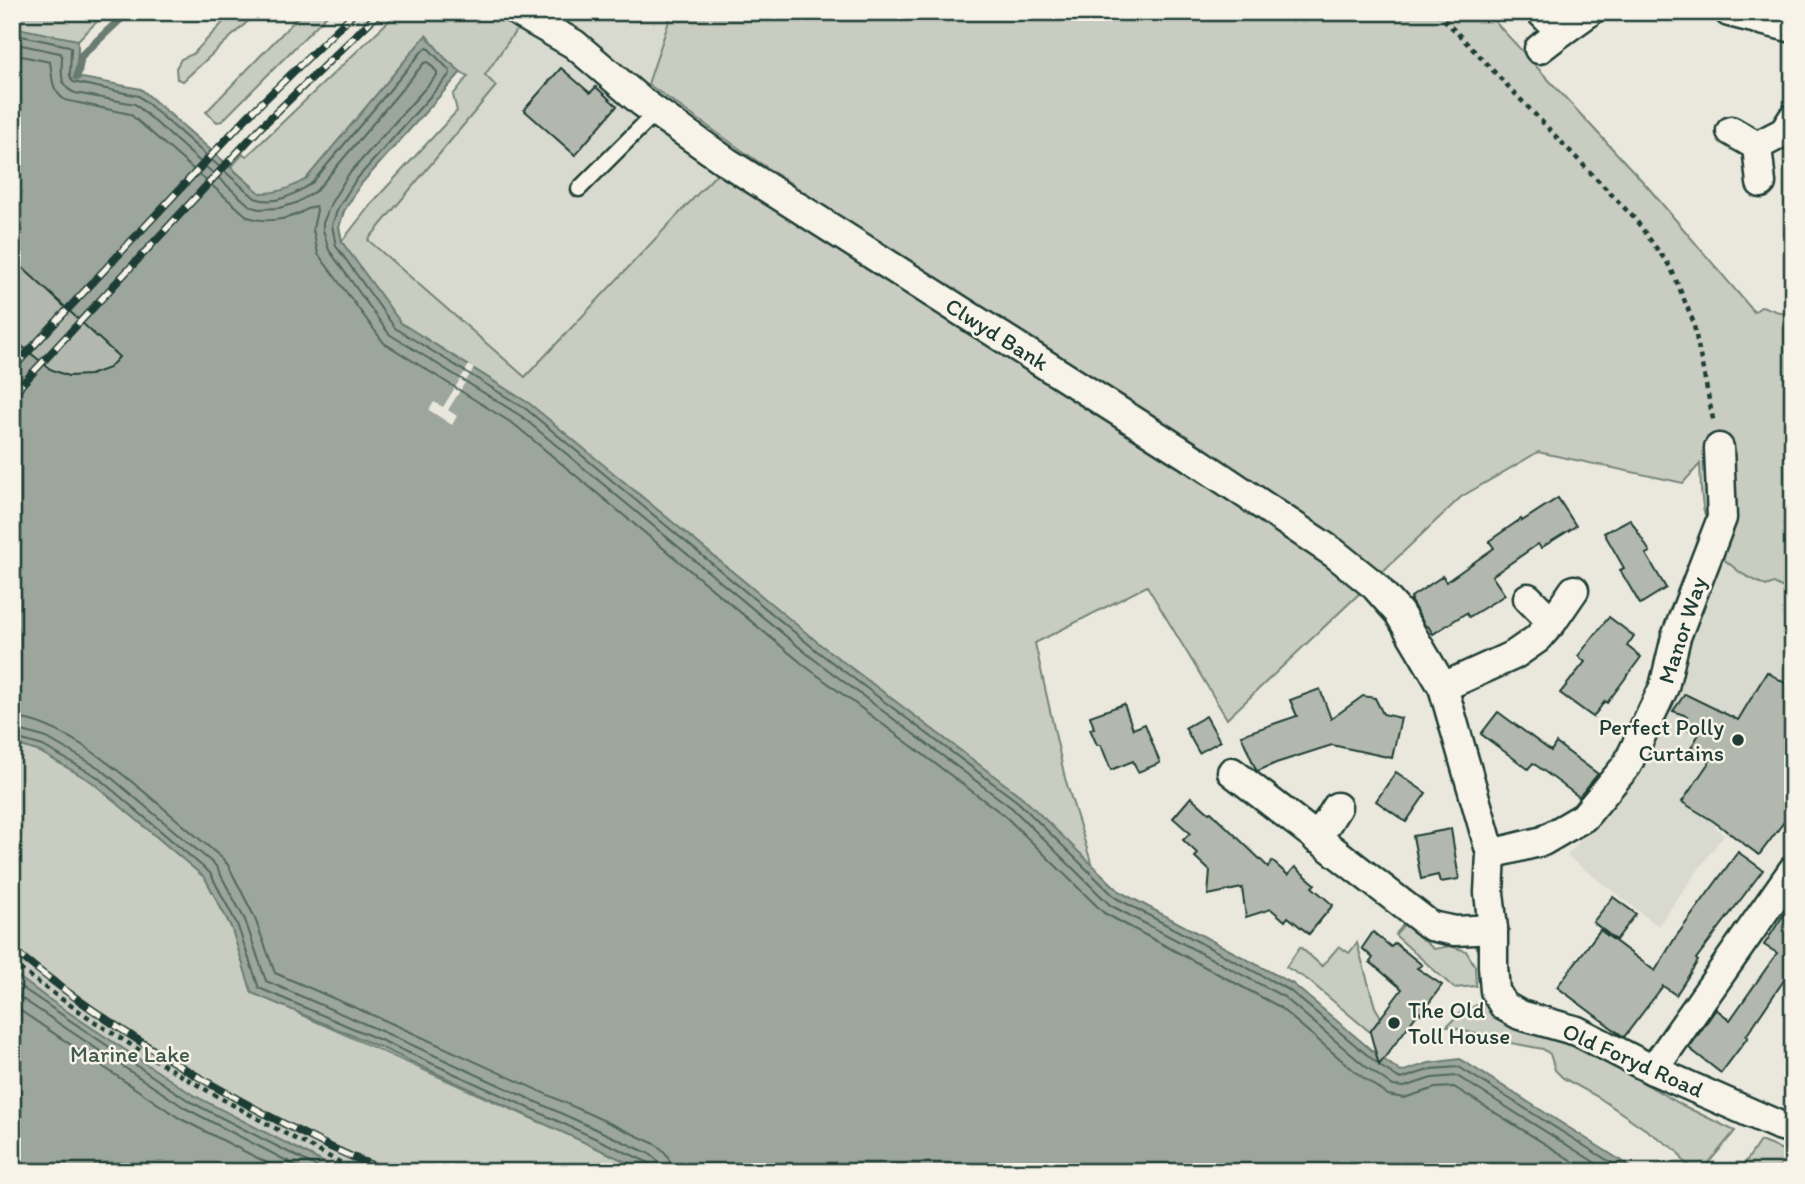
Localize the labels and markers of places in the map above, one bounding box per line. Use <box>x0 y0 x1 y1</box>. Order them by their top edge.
place label: Perfect Polly Curtains <box>1599 713 1724 767</box>
marker: Perfect Polly Curtains <box>1730 732 1746 748</box>
place label: The Old Toll House <box>1408 996 1510 1050</box>
marker: The Old Toll House <box>1386 1015 1402 1031</box>

